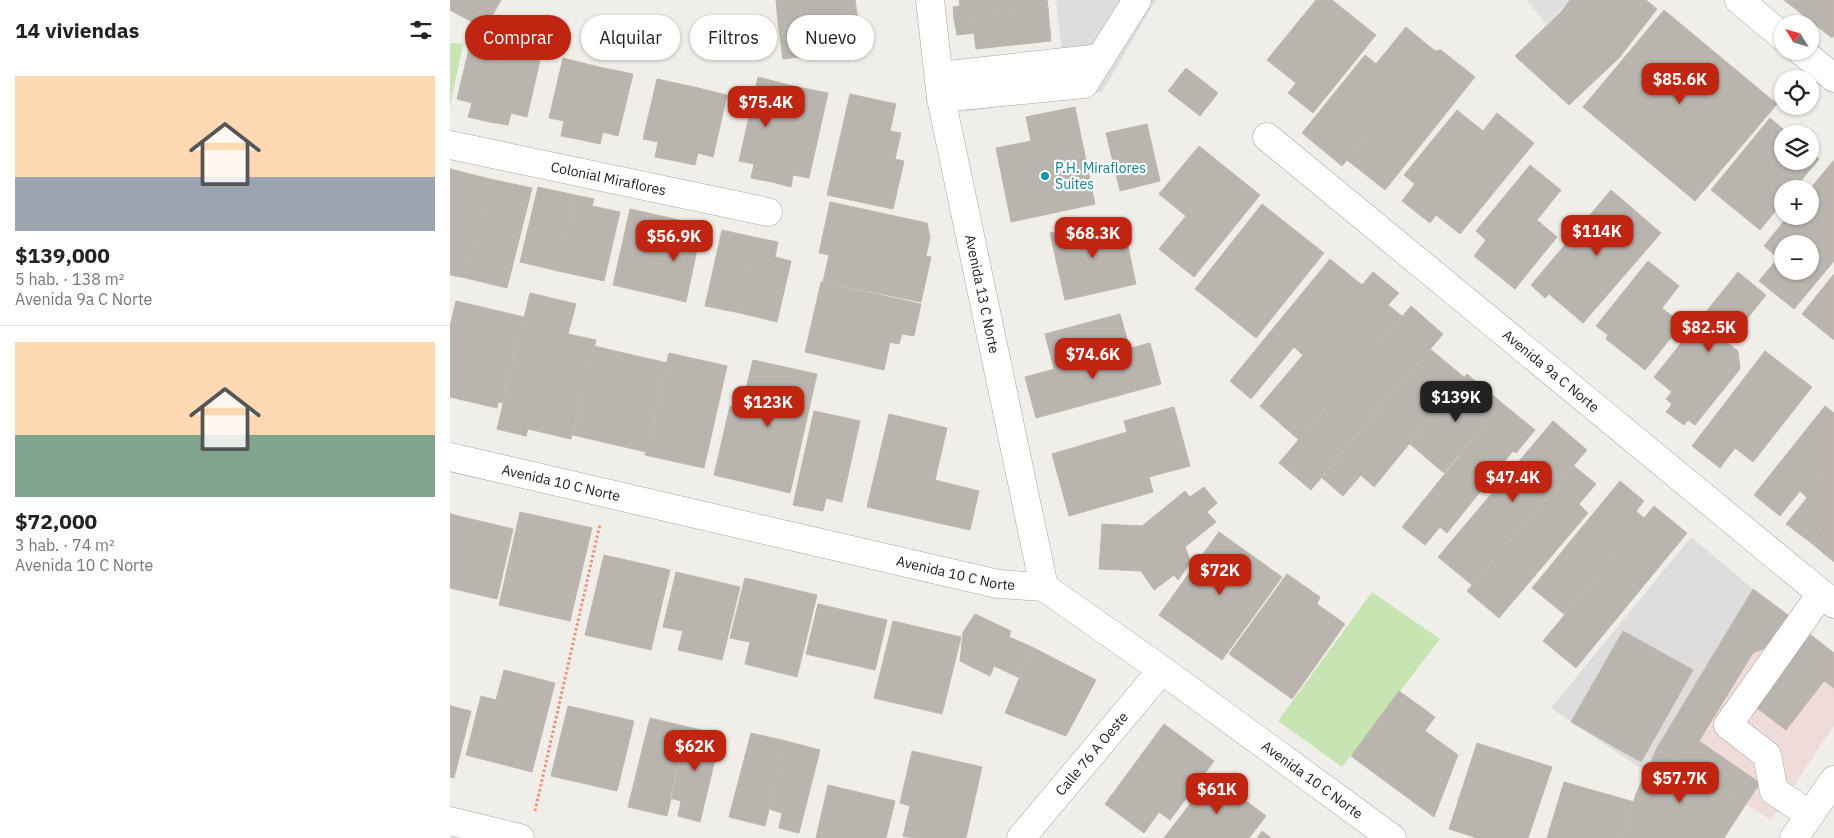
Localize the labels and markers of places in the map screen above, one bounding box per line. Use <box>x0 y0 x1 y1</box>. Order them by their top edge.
pin: $85.6K <box>1639 62 1721 105</box>
pin: $75.4K <box>725 86 807 128</box>
place label: P.H. Miraflores Suites <box>1055 159 1146 193</box>
marker: P.H. Miraflores Suites <box>1039 170 1051 182</box>
pin: $114K <box>1562 214 1632 257</box>
pin: $68.3K <box>1052 216 1134 259</box>
pin: $56.9K <box>633 220 715 262</box>
pin: $82.5K <box>1668 310 1750 353</box>
pin: $74.6K <box>1052 338 1134 380</box>
pin: $139K <box>1421 380 1491 423</box>
pin: $123K <box>733 386 803 428</box>
pin: $47.4K <box>1472 460 1554 503</box>
pin: $72K <box>1190 554 1250 596</box>
pin: $62K <box>665 730 725 772</box>
pin: $57.7K <box>1639 762 1721 804</box>
pin: $61K <box>1187 772 1247 815</box>

